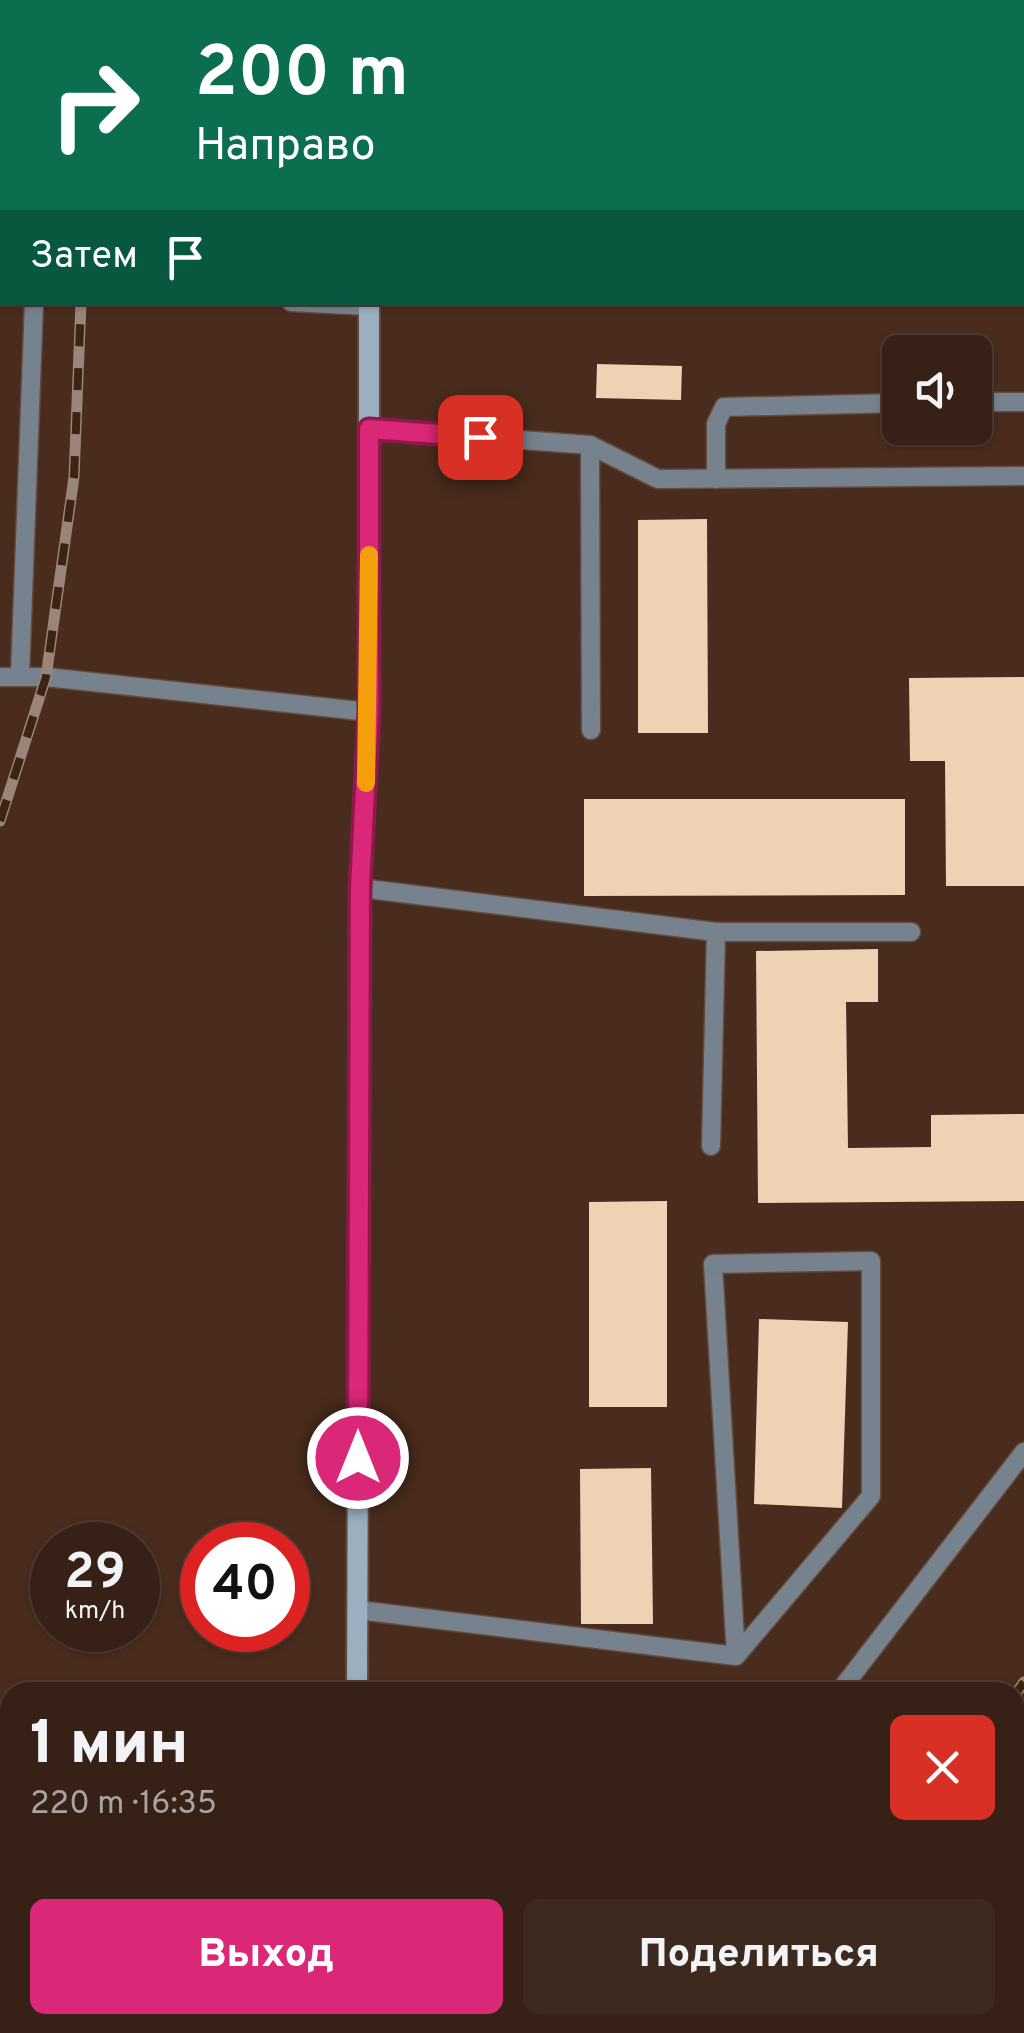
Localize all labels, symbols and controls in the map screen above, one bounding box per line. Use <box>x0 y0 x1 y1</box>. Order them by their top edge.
text: 200 m <box>195 32 409 121</box>
icon: right <box>30 40 160 170</box>
text: Направо <box>195 119 376 176</box>
icon: arrive <box>158 230 213 285</box>
text: Затем <box>30 233 138 282</box>
map controls <box>882 335 992 445</box>
button: sound <box>882 335 992 445</box>
pin <box>438 395 523 480</box>
icon: arrive <box>453 410 508 465</box>
position arrow <box>306 1406 410 1510</box>
speed limit sign: 40 <box>180 1522 310 1652</box>
text: 29 <box>64 1543 126 1606</box>
text: km/h <box>65 1596 125 1628</box>
text: 1 мин <box>30 1709 188 1785</box>
button: close <box>890 1715 995 1820</box>
text: 220 m · 16:35 <box>30 1785 217 1825</box>
button: Выход <box>30 1899 503 2014</box>
button: Поделиться <box>523 1899 995 2014</box>

